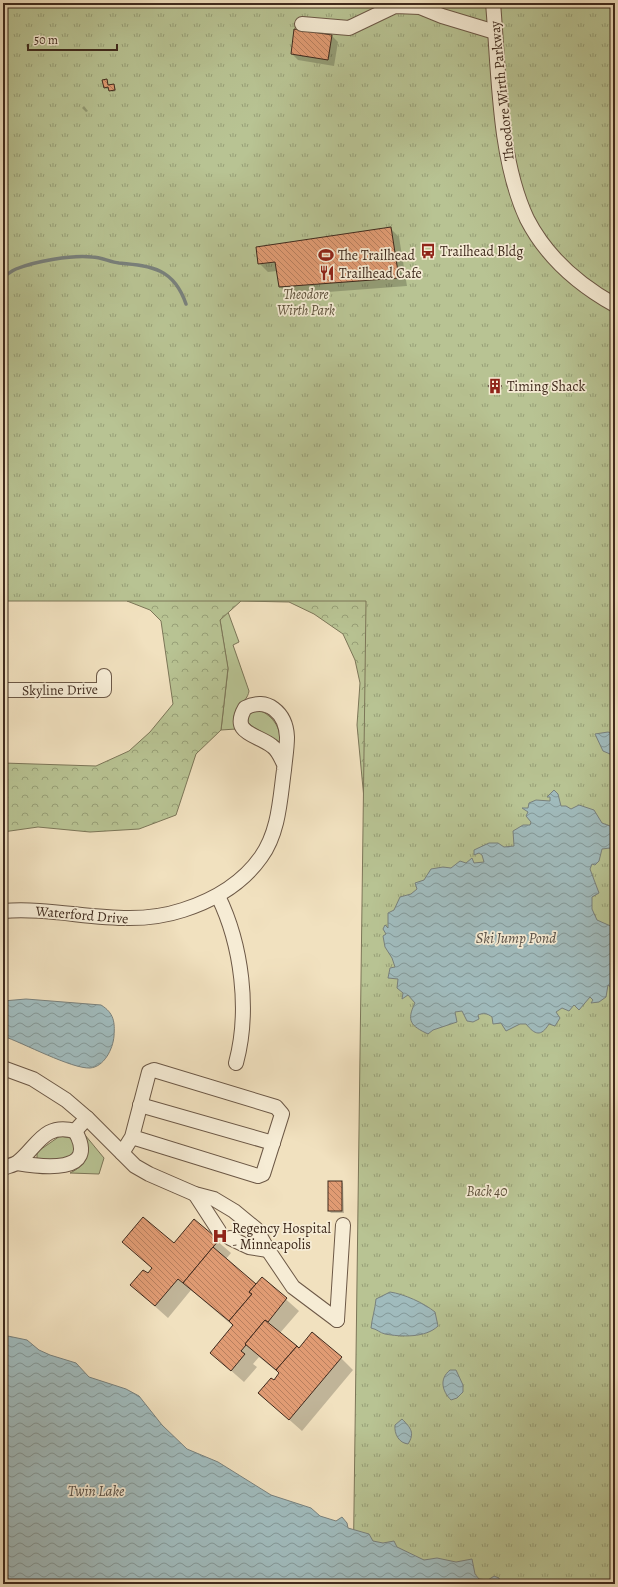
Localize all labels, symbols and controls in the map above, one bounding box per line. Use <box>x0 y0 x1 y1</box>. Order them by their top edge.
street label: Theodore Wirth Parkway <box>485 19 519 162</box>
scale bar <box>28 26 117 52</box>
text: 50 m <box>34 32 58 48</box>
bus stop icon: Trailhead Bldg <box>419 242 437 260</box>
place label: Trailhead Bldg <box>440 242 523 261</box>
sports icon: The Trailhead <box>317 246 335 264</box>
place label: The Trailhead <box>338 246 416 265</box>
restaurant icon: Trailhead Cafe <box>318 264 336 282</box>
place label: Trailhead Cafe <box>339 264 422 283</box>
park label: Theodore Wirth Park <box>277 285 335 320</box>
building icon: Timing Shack <box>486 377 504 395</box>
place label: Timing Shack <box>507 377 585 396</box>
street label: Skyline Drive <box>22 680 98 700</box>
street label: Waterford Drive <box>34 901 129 929</box>
water label: Ski Jump Pond <box>476 928 556 948</box>
park label: Back 40 <box>467 1182 507 1201</box>
place label: Regency Hospital - Minneapolis <box>232 1219 332 1254</box>
hospital icon: Regency Hospital - Minneapolis <box>211 1227 229 1245</box>
water label: Twin Lake <box>68 1481 125 1501</box>

